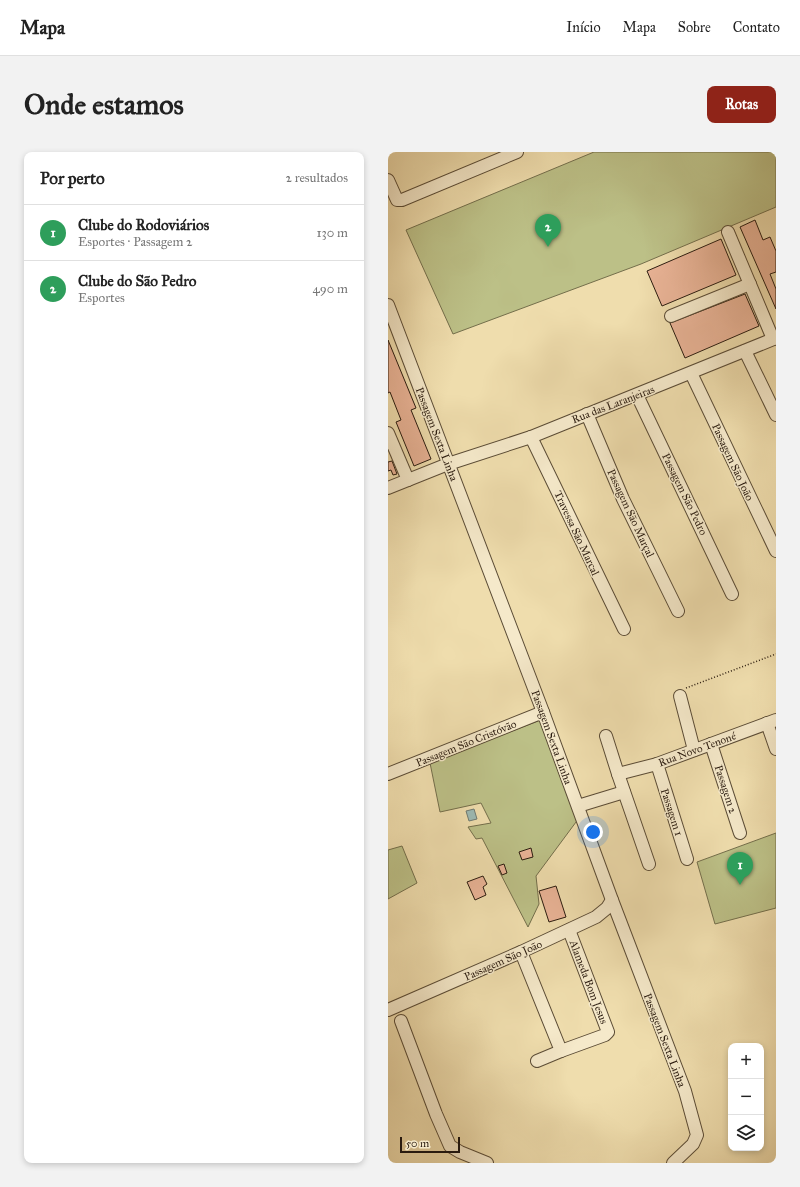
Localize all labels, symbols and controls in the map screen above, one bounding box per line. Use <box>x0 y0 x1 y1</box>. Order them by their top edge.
text: Mapa <box>20 16 65 39</box>
text: Início <box>566 19 601 36</box>
text: Mapa <box>623 19 656 36</box>
text: Sobre <box>678 19 711 36</box>
text: Contato <box>733 19 780 36</box>
button: Rotas <box>707 86 776 123</box>
text: Onde estamos <box>24 87 184 122</box>
text: Por perto <box>40 168 105 189</box>
text: 2 resultados <box>285 170 348 186</box>
pin: 2 <box>535 214 561 247</box>
text: Clube do Rodoviários <box>78 216 209 234</box>
text: 1 <box>50 225 56 241</box>
text: 130 m <box>316 225 348 241</box>
text: Esportes · Passagem 2 <box>78 234 193 250</box>
text: Clube do São Pedro <box>78 272 196 290</box>
text: 2 <box>50 281 56 297</box>
text: 490 m <box>312 281 348 297</box>
text: Esportes <box>78 290 125 306</box>
street label: Rua das Laranjeiras <box>570 383 656 426</box>
street label: Passagem Sexta Linha <box>413 386 461 483</box>
street label: Passagem São João <box>708 421 756 504</box>
street label: Passagem São Pedro <box>659 451 710 538</box>
street label: Passagem São Marçal <box>604 467 657 559</box>
street label: Travessa São Marcal <box>551 489 602 578</box>
street label: Passagem Sexta Linha <box>528 688 575 786</box>
street label: Passagem São Cristóvão <box>414 717 519 770</box>
street label: Rua Novo Tenoné <box>657 729 738 770</box>
street label: Passagem 2 <box>712 763 740 816</box>
street label: Passagem 1 <box>658 787 685 838</box>
your location <box>583 822 603 842</box>
pin: 1 <box>727 852 753 885</box>
street label: Passagem São João <box>462 937 545 984</box>
street label: Alameda Bom Jesus <box>565 938 610 1026</box>
street label: Passagem Sexta Linha <box>641 992 689 1089</box>
map controls <box>728 1043 764 1151</box>
button: + <box>728 1043 764 1079</box>
button: − <box>728 1079 764 1115</box>
button: layers <box>728 1115 764 1151</box>
scale bar <box>400 1135 460 1154</box>
text: 50 m <box>406 1137 429 1150</box>

